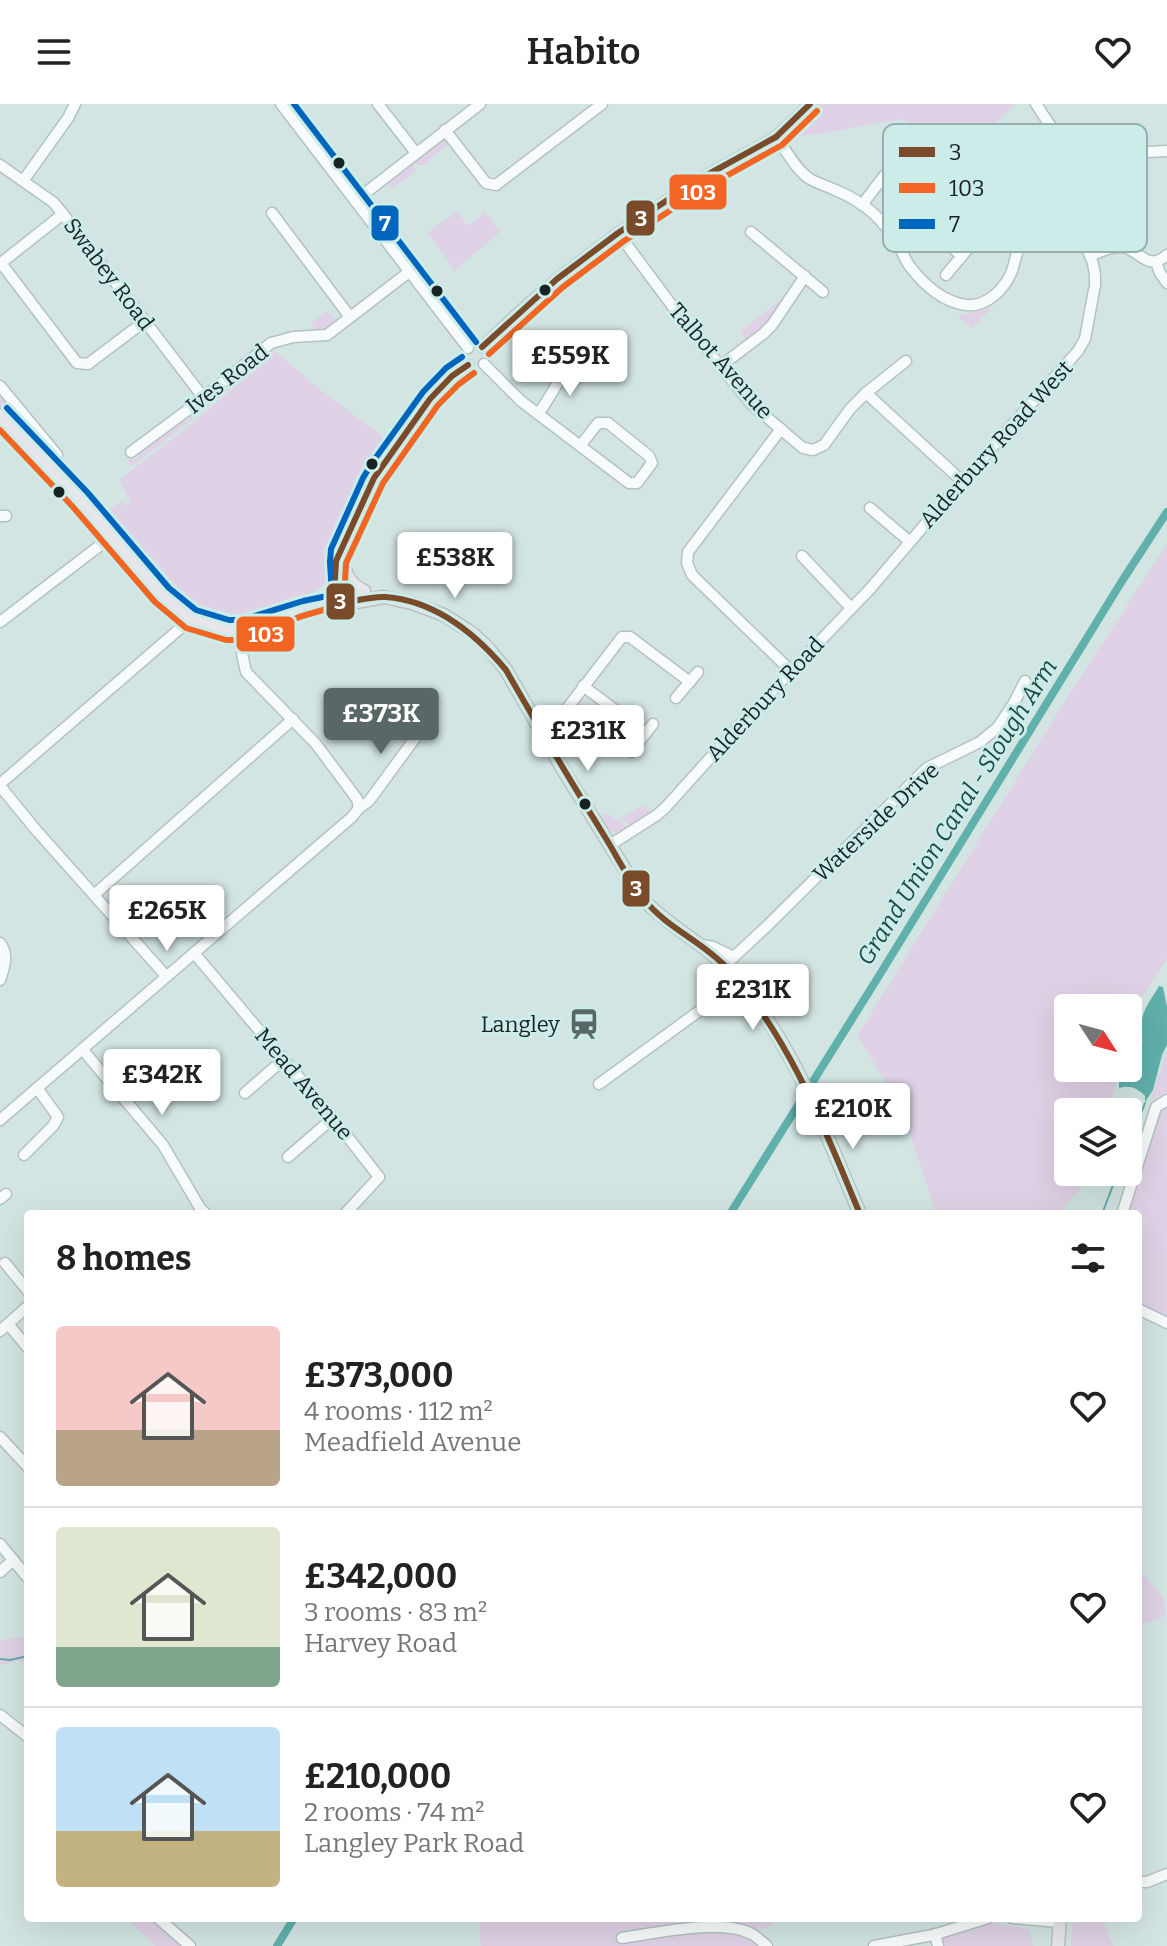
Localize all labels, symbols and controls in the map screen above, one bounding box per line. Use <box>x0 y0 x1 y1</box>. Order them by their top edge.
icon: menu <box>32 30 76 74</box>
text: Habito <box>526 30 641 74</box>
icon: heart <box>1091 30 1135 74</box>
legend <box>883 124 1147 252</box>
text: 3 <box>949 139 962 166</box>
unlabelled marker <box>331 155 347 171</box>
line badge: 103 <box>668 173 728 211</box>
text: 103 <box>949 175 985 202</box>
text: 103 <box>680 179 716 206</box>
line badge: 3 <box>625 199 656 237</box>
line badge: 7 <box>370 204 400 242</box>
text: 3 <box>635 205 647 232</box>
text: 7 <box>379 210 391 237</box>
text: 7 <box>949 211 960 238</box>
street label: Swabey Road <box>58 213 160 335</box>
unlabelled marker <box>537 282 553 298</box>
unlabelled marker <box>429 283 445 299</box>
street label: Talbot Avenue <box>663 297 779 425</box>
pin: £559K <box>514 330 626 398</box>
street label: Ives Road <box>180 338 274 420</box>
text: £559K <box>530 340 610 371</box>
street label: Alderbury Road West <box>914 355 1078 533</box>
unlabelled marker <box>364 456 380 472</box>
unlabelled marker <box>51 484 67 500</box>
pin: £538K <box>399 532 511 600</box>
text: £538K <box>415 542 495 573</box>
line badge: 3 <box>325 582 356 621</box>
text: 3 <box>334 588 346 615</box>
line badge: 103 <box>235 615 296 653</box>
text: 103 <box>248 621 284 648</box>
street label: Alderbury Road <box>700 631 830 767</box>
water label: Grand Union Canal - Slough Arm <box>851 654 1063 970</box>
pin: £373K <box>325 688 437 756</box>
text: £373K <box>342 698 420 729</box>
pin: £231K <box>532 705 644 773</box>
text: £231K <box>550 715 626 746</box>
street label: Waterside Drive <box>807 757 945 887</box>
unlabelled marker <box>577 796 593 812</box>
line badge: 3 <box>621 869 651 908</box>
text: 3 <box>630 875 642 902</box>
pin: £265K <box>111 885 223 953</box>
text: £265K <box>127 895 207 926</box>
pin: £231K <box>697 964 809 1032</box>
text: £231K <box>715 974 791 1005</box>
north arrow <box>1054 994 1142 1082</box>
map controls <box>1054 994 1142 1186</box>
station icon: Langley <box>567 1007 601 1041</box>
place label: Langley <box>481 1011 560 1038</box>
street label: Mead Avenue <box>249 1022 359 1146</box>
pin: £342K <box>106 1049 218 1117</box>
text: £342K <box>121 1059 203 1090</box>
pin: £210K <box>797 1083 909 1151</box>
text: £210K <box>814 1093 892 1124</box>
button: layers <box>1054 1098 1142 1186</box>
icon: filters <box>1066 1236 1110 1280</box>
text: 8 homes <box>56 1238 192 1279</box>
text: £373,000 <box>304 1355 454 1396</box>
icon: home <box>120 1358 216 1454</box>
icon: heart <box>1066 1384 1110 1428</box>
text: 4 rooms · 112 m² <box>304 1396 493 1427</box>
text: Meadfield Avenue <box>304 1427 521 1458</box>
text: £342,000 <box>304 1556 457 1597</box>
icon: home <box>120 1559 216 1655</box>
icon: heart <box>1066 1585 1110 1629</box>
text: 3 rooms · 83 m² <box>304 1597 487 1628</box>
text: Harvey Road <box>304 1628 457 1659</box>
text: £210,000 <box>304 1756 451 1797</box>
icon: home <box>120 1759 216 1855</box>
icon: heart <box>1066 1785 1110 1829</box>
text: 2 rooms · 74 m² <box>304 1797 484 1828</box>
text: Langley Park Road <box>304 1828 524 1859</box>

